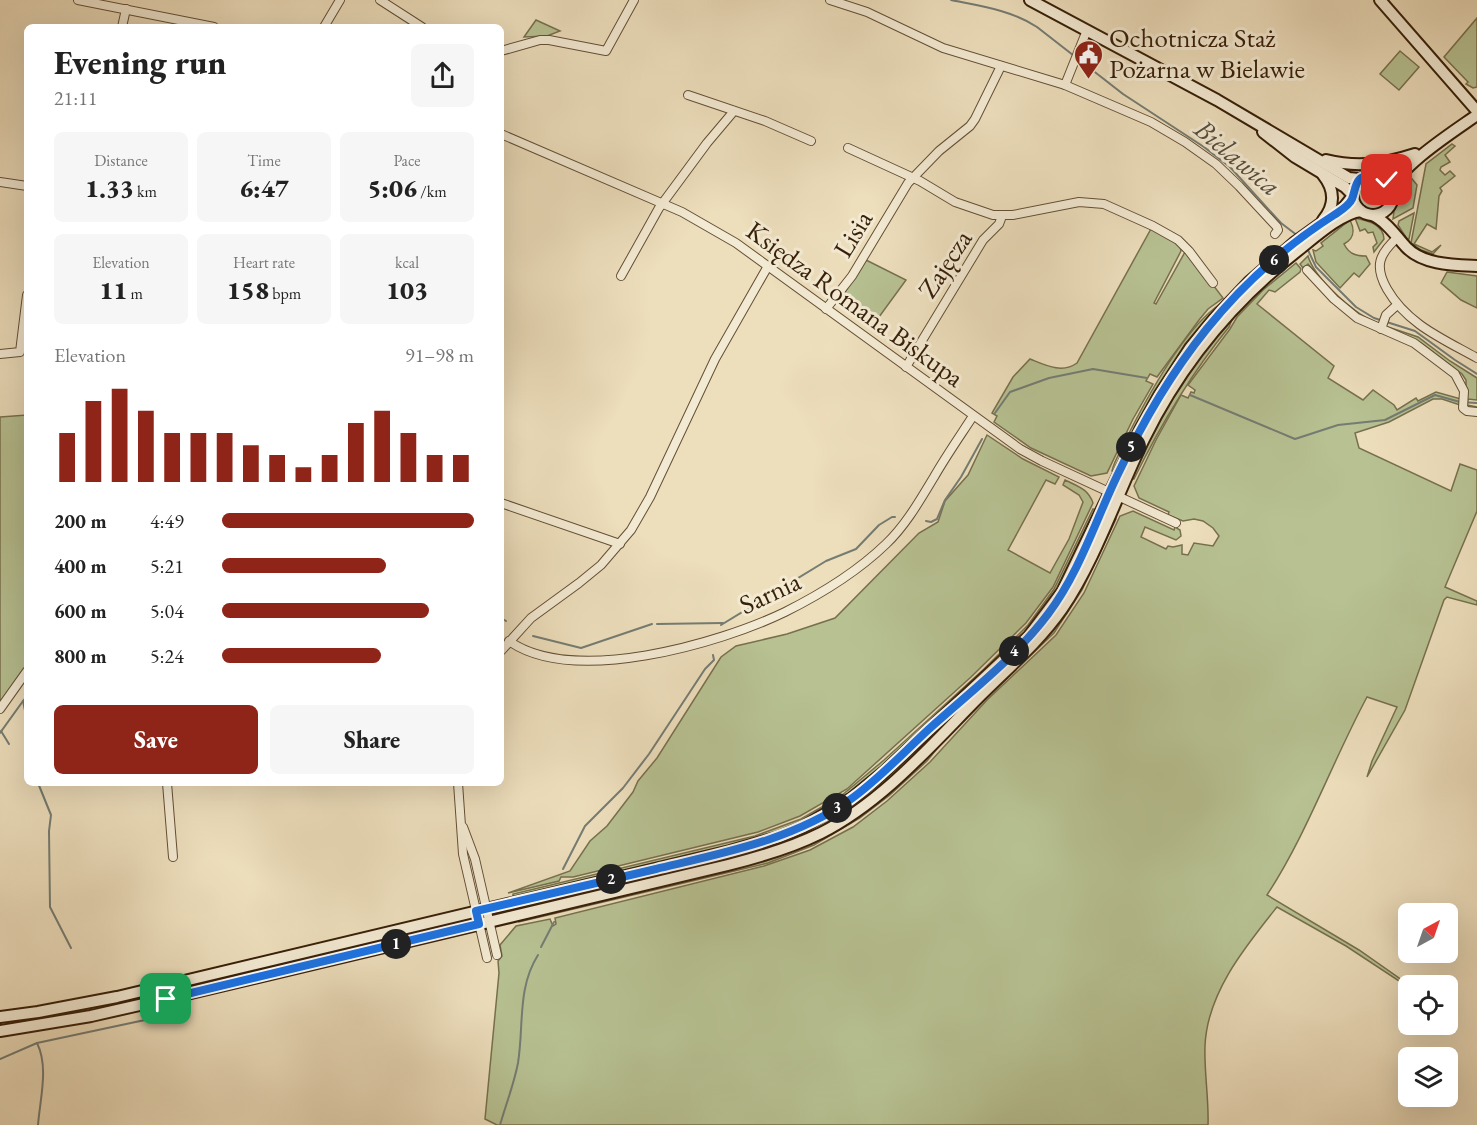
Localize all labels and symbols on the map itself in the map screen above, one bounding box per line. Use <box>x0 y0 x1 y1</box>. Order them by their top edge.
place label: Ochotnicza Staż Pożarna w Bielawie <box>1109 20 1305 86</box>
public building icon: Ochotnicza Staż Pożarna w Bielawie <box>1072 38 1104 80</box>
water label: Bielawica <box>1187 110 1289 204</box>
pin <box>1361 154 1412 205</box>
street label: Lisia <box>825 204 880 264</box>
street label: Księdza Romana Biskupa <box>739 213 971 395</box>
street label: Zajęcza <box>910 223 980 304</box>
pin: 6 <box>1259 245 1289 275</box>
pin: 5 <box>1116 432 1146 462</box>
street label: Sarnia <box>733 563 806 622</box>
pin: 4 <box>999 636 1029 666</box>
pin: 3 <box>822 793 852 823</box>
pin: 2 <box>596 864 626 894</box>
north arrow <box>1398 903 1458 963</box>
pin: 1 <box>381 929 411 959</box>
pin <box>140 973 191 1024</box>

